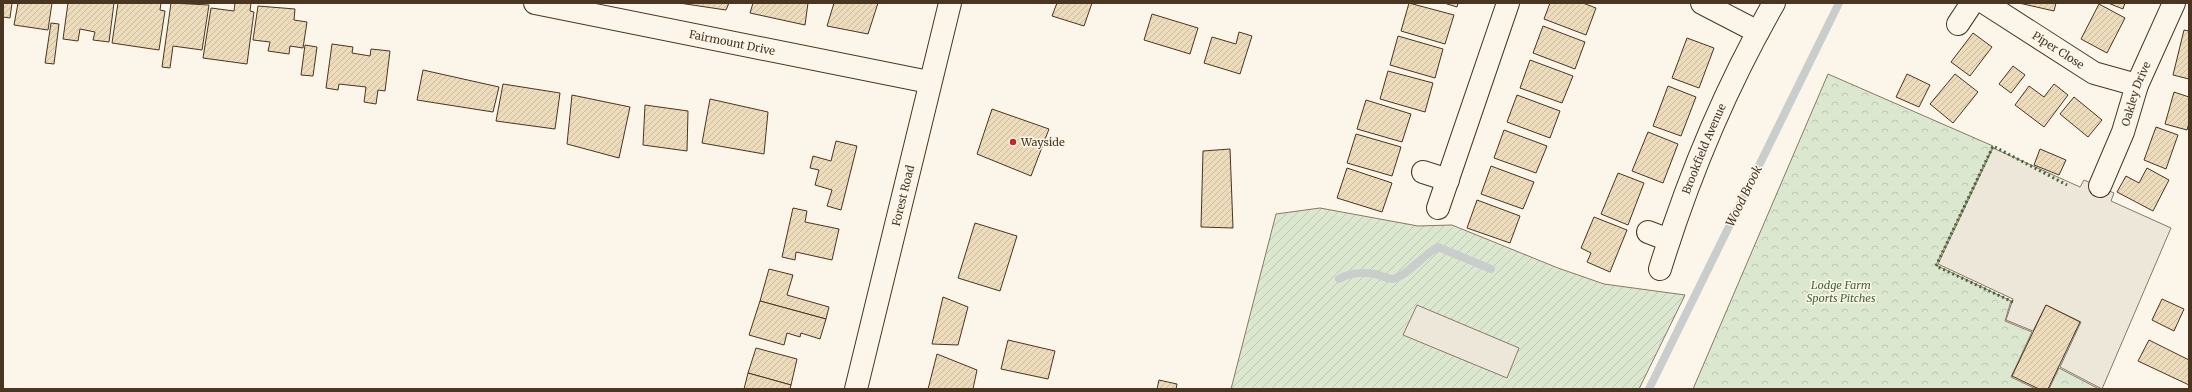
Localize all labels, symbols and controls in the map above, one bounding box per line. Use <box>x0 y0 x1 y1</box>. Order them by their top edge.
street label: Fairmount Drive <box>688 27 777 58</box>
street label: Piper Close <box>2030 28 2087 72</box>
street label: Oakley Drive <box>2118 59 2154 128</box>
street label: Brookfield Avenue <box>1679 101 1729 196</box>
place label: Wayside <box>1020 135 1065 149</box>
marker: Wayside <box>1008 137 1018 147</box>
water label: Wood Brook <box>1722 162 1765 229</box>
street label: Forest Road <box>889 163 917 228</box>
park label: Lodge Farm Sports Pitches <box>1806 278 1876 305</box>

